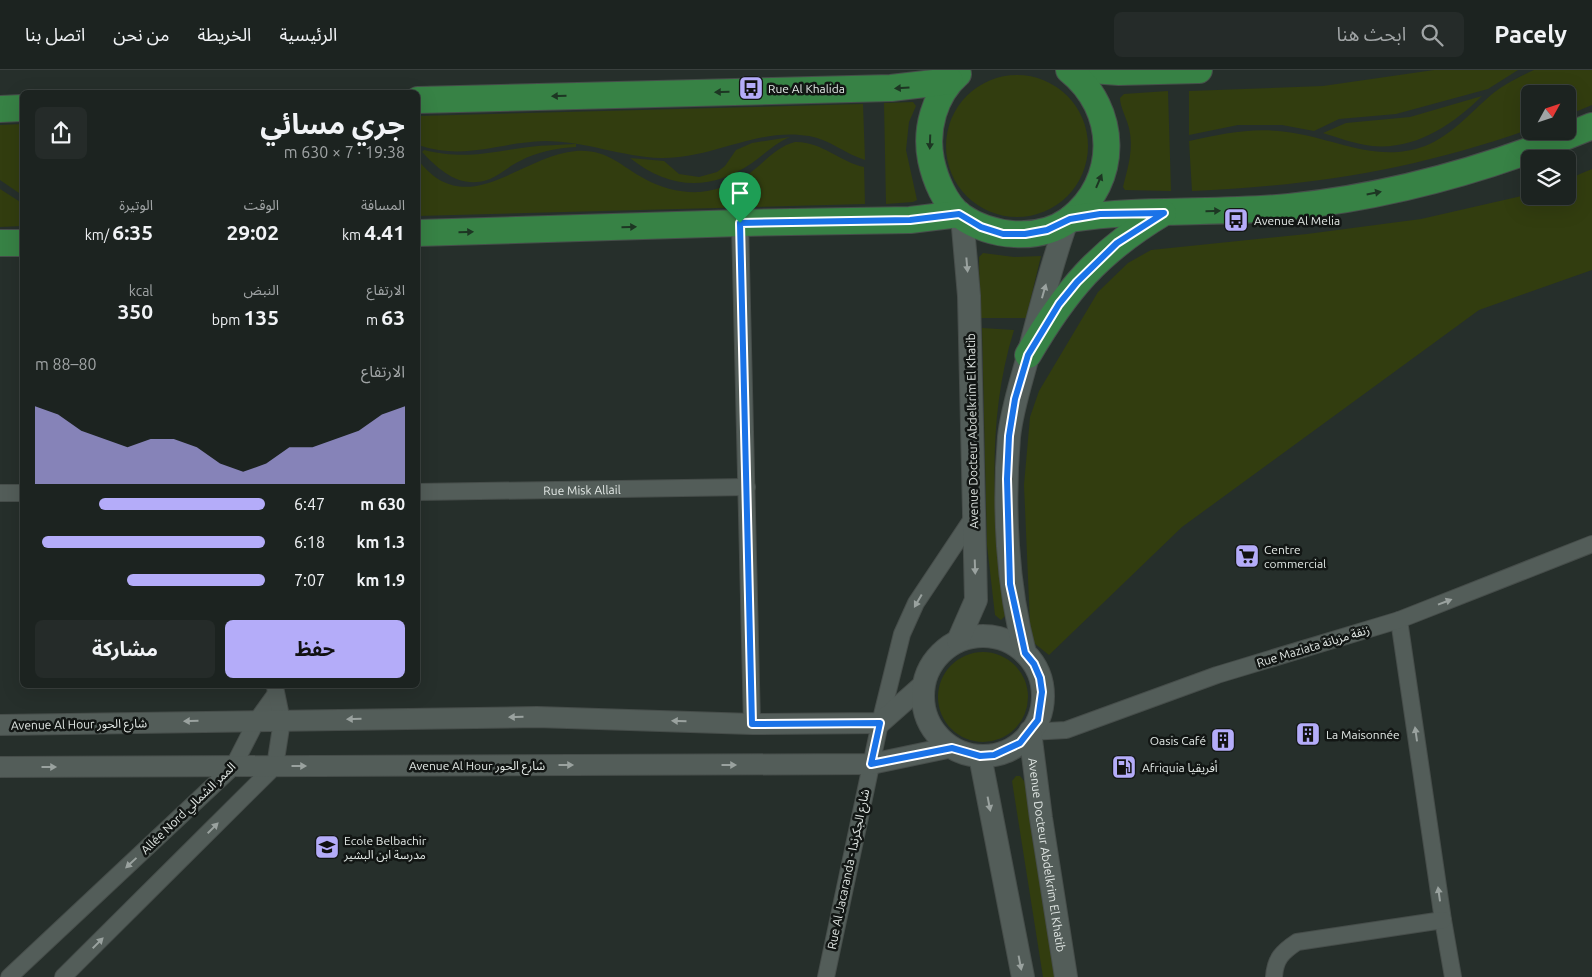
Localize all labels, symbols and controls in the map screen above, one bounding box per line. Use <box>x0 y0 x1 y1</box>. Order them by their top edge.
search box <box>1114 12 1464 57</box>
icon: search <box>1418 21 1446 49</box>
text: Pacely <box>1494 21 1567 48</box>
text: ابحث هنا <box>1336 23 1406 45</box>
text: اتصل بنا <box>25 24 85 44</box>
text: من نحن <box>113 24 169 44</box>
text: الخريطة <box>197 24 251 44</box>
text: الرئيسية <box>279 24 337 44</box>
bus stop icon: Rue Al Khalida <box>738 75 764 101</box>
place label: Rue Al Khalida <box>768 82 845 95</box>
one-way arrow <box>893 84 909 92</box>
north arrow <box>1521 85 1576 140</box>
map controls <box>1521 85 1576 205</box>
one-way arrow <box>713 88 729 96</box>
one-way arrow <box>551 92 567 100</box>
button: share <box>35 107 87 159</box>
text: جري مسائي <box>260 108 405 139</box>
one-way arrow <box>925 135 933 151</box>
text: 19:38 · 7 × 630 m <box>284 143 405 161</box>
button: layers <box>1521 150 1576 205</box>
pin <box>719 172 761 223</box>
one-way arrow <box>1095 174 1103 188</box>
icon: arrive <box>726 179 754 207</box>
one-way arrow <box>1367 189 1383 197</box>
text: الوتيرة <box>119 197 153 213</box>
text: الوقت <box>244 197 279 213</box>
text: المسافة <box>361 197 405 213</box>
one-way arrow <box>1205 207 1221 215</box>
bus stop icon: Avenue Al Melia <box>1223 207 1249 233</box>
place label: Avenue Al Melia <box>1254 214 1340 227</box>
text: 6:35 <box>112 220 153 244</box>
text: 29:02 <box>226 220 279 244</box>
text: 4.41 <box>364 220 405 244</box>
one-way arrow <box>621 222 637 230</box>
text: /km <box>85 227 112 243</box>
text: km <box>342 227 364 243</box>
one-way arrow <box>458 228 474 236</box>
one-way arrow <box>963 257 971 273</box>
text: النبض <box>243 282 279 298</box>
text: الارتفاع <box>367 282 405 298</box>
text: kcal <box>129 283 153 299</box>
one-way arrow <box>1041 283 1049 298</box>
text: 350 <box>117 299 153 323</box>
text: 135 <box>243 305 279 329</box>
text: 63 <box>381 305 405 329</box>
text: bpm <box>212 312 243 328</box>
text: m <box>366 312 381 328</box>
street label: Avenue Docteur Abdelkrim El Khatib <box>964 333 980 529</box>
text: 80–88 m <box>35 355 97 373</box>
text: الارتفاع <box>361 362 405 380</box>
street label: Rue Misk Allail <box>543 482 621 497</box>
text: 6:47 <box>294 495 325 513</box>
text: 630 m <box>360 495 405 513</box>
text: 6:18 <box>294 533 325 551</box>
text: 1.3 km <box>356 533 405 551</box>
supermarket icon: Centre commercial <box>1234 543 1260 569</box>
place label: Centre commercial <box>1264 543 1326 570</box>
one-way arrow <box>971 559 979 575</box>
text: 7:07 <box>294 571 325 589</box>
text: 1.9 km <box>356 571 405 589</box>
one-way arrow <box>914 594 923 607</box>
one-way arrow <box>1438 598 1453 606</box>
button: مشاركة <box>35 620 215 678</box>
button: حفظ <box>225 620 405 678</box>
street label: Rue Maziata زنقة مزياتة <box>1255 623 1371 670</box>
one-way arrow <box>508 713 524 721</box>
street label: Avenue Al Hour شارع الحور <box>11 716 147 735</box>
one-way arrow <box>346 716 362 724</box>
one-way arrow <box>671 717 687 725</box>
one-way arrow <box>183 718 199 726</box>
building icon: La Maisonnée <box>1295 721 1321 747</box>
one-way arrow <box>1412 725 1420 741</box>
building icon: Oasis Café <box>1210 727 1236 753</box>
place label: La Maisonnée <box>1326 728 1400 741</box>
place label: Oasis Café <box>1150 734 1206 747</box>
fuel station icon: Afriquia أفريقيا <box>1111 754 1137 780</box>
street label: Avenue Docteur Abdelkrim El Khatib <box>1027 757 1068 953</box>
street label: Avenue Al Hour شارع الحور <box>409 759 545 775</box>
street label: Allée Nord الممر الشمالي <box>138 760 241 859</box>
place label: Afriquia أفريقيا <box>1142 760 1218 775</box>
one-way arrow <box>558 761 574 769</box>
one-way arrow <box>721 761 737 769</box>
one-way arrow <box>291 762 307 770</box>
one-way arrow <box>41 763 57 771</box>
street label: Rue Al Jacaranda - شارع الجكرندا <box>825 788 874 951</box>
one-way arrow <box>985 796 993 811</box>
one-way arrow <box>207 822 219 834</box>
school or university icon: Ecole Belbachir مدرسة ابن البشير <box>314 834 340 860</box>
place label: Ecole Belbachir مدرسة ابن البشير <box>343 834 427 862</box>
one-way arrow <box>125 857 137 869</box>
one-way arrow <box>1435 886 1443 902</box>
one-way arrow <box>92 937 104 949</box>
one-way arrow <box>1017 955 1025 971</box>

